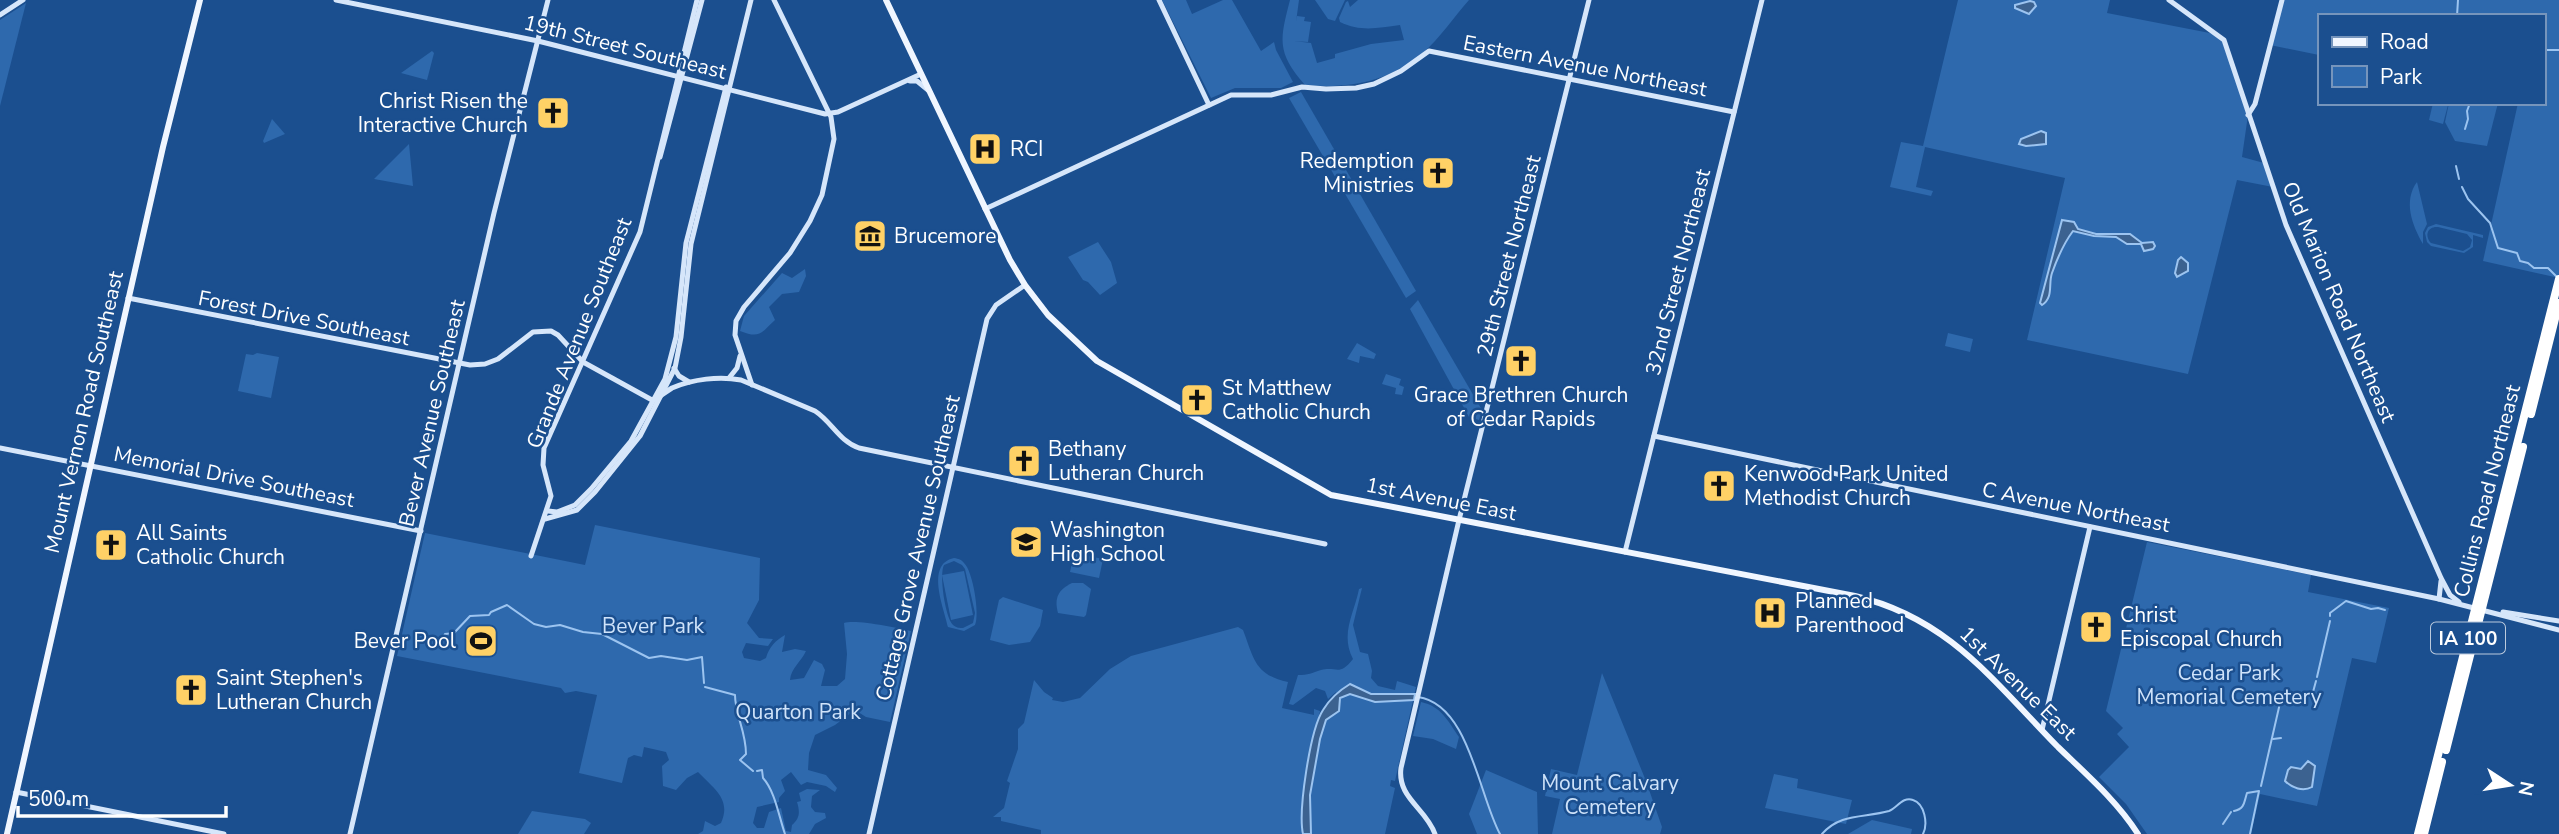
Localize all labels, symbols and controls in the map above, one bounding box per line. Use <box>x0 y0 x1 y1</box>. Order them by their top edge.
street label: 19th Street Southeast <box>521 8 730 86</box>
legend <box>2318 14 2545 105</box>
text: Road <box>2380 28 2429 56</box>
street label: Eastern Avenue Northeast <box>1461 29 1710 103</box>
text: Park <box>2380 63 2422 91</box>
place label: Christ Risen the Interactive Church <box>358 87 528 139</box>
church icon: Christ Risen the Interactive Church <box>534 94 572 132</box>
hospital icon: RCI <box>966 130 1004 168</box>
place label: RCI <box>1010 135 1043 163</box>
place label: Redemption Ministries <box>1300 147 1414 199</box>
street label: 29th Street Northeast <box>1470 152 1548 360</box>
church icon: Redemption Ministries <box>1419 154 1457 192</box>
street label: 32nd Street Northeast <box>1639 165 1717 378</box>
street label: Old Marion Road Northeast <box>2276 177 2403 427</box>
street label: Grande Avenue Southeast <box>520 213 638 453</box>
museum icon: Brucemore <box>851 217 889 255</box>
place label: Brucemore <box>894 222 996 250</box>
street label: Mount Vernon Road Southeast <box>38 268 130 556</box>
street label: Forest Drive Southeast <box>196 284 413 352</box>
street label: Bever Avenue Southeast <box>392 296 472 529</box>
church icon: Grace Brethren Church of Cedar Rapids <box>1502 342 1540 380</box>
place label: St Matthew Catholic Church <box>1222 374 1371 426</box>
church icon: St Matthew Catholic Church <box>1178 381 1216 419</box>
place label: Grace Brethren Church of Cedar Rapids <box>1414 381 1628 433</box>
street label: Collins Road Northeast <box>2447 381 2527 600</box>
street label: Cottage Grove Avenue Southeast <box>869 392 967 704</box>
place label: Bethany Lutheran Church <box>1048 435 1204 487</box>
street label: Memorial Drive Southeast <box>111 440 357 514</box>
church icon: Bethany Lutheran Church <box>1005 442 1043 480</box>
place label: Kenwood Park United Methodist Church <box>1744 460 1948 512</box>
church icon: Kenwood Park United Methodist Church <box>1700 467 1738 505</box>
street label: 1st Avenue East <box>1363 471 1519 527</box>
street label: C Avenue Northeast <box>1980 475 2173 539</box>
place label: Washington High School <box>1050 516 1165 568</box>
place label: All Saints Catholic Church <box>136 519 285 571</box>
school or university icon: Washington High School <box>1007 523 1045 561</box>
church icon: All Saints Catholic Church <box>92 526 130 564</box>
place label: Planned Parenthood <box>1795 587 1904 639</box>
hospital icon: Planned Parenthood <box>1751 594 1789 632</box>
place label: Christ Episcopal Church <box>2120 601 2283 653</box>
church icon: Christ Episcopal Church <box>2077 608 2115 646</box>
park label: Bever Park <box>602 612 704 640</box>
street label: 1st Avenue East <box>1953 620 2083 747</box>
sports icon: Bever Pool <box>462 622 500 660</box>
road number: IA 100 <box>2431 622 2505 653</box>
place label: Bever Pool <box>354 627 457 655</box>
park label: Cedar Park Memorial Cemetery <box>2137 659 2322 711</box>
place label: Saint Stephen's Lutheran Church <box>216 664 372 716</box>
church icon: Saint Stephen's Lutheran Church <box>172 671 210 709</box>
park label: Quarton Park <box>735 698 861 726</box>
north arrow <box>2475 750 2545 820</box>
park label: Mount Calvary Cemetery <box>1541 769 1679 821</box>
scale bar <box>18 774 226 818</box>
text: N <box>2511 779 2540 798</box>
text: 500 m <box>28 785 89 813</box>

